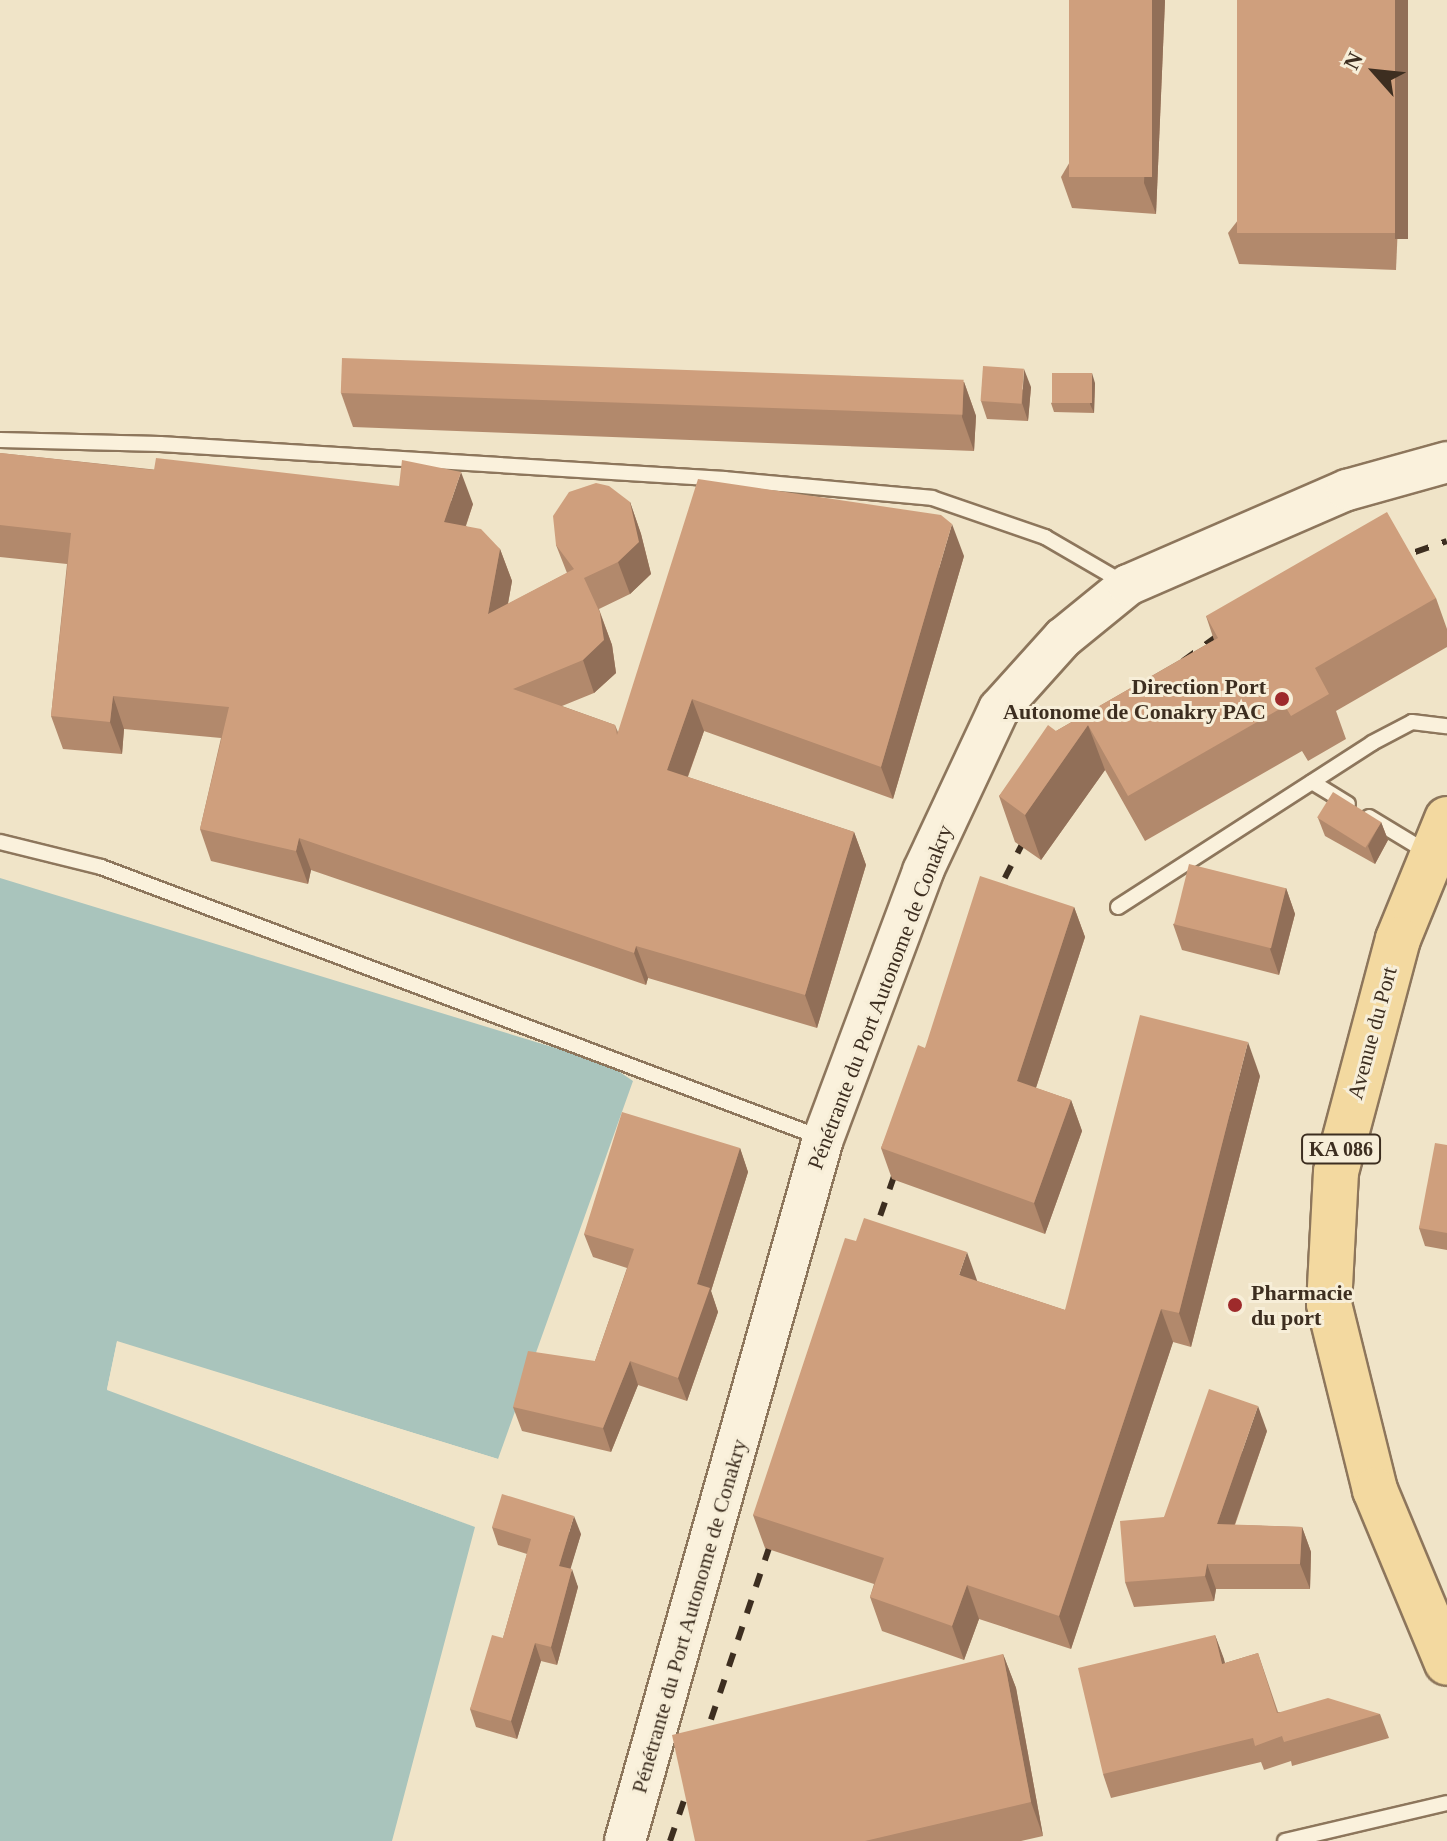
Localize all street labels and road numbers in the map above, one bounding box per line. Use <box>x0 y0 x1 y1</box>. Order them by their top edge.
street label: Pénétrante du Port Autonome de Conakry <box>802 820 958 1174</box>
street label: Avenue du Port <box>1342 964 1402 1102</box>
road number: KA 086 <box>1299 1133 1383 1165</box>
street label: Pénétrante du Port Autonome de Conakry <box>626 1435 752 1797</box>

